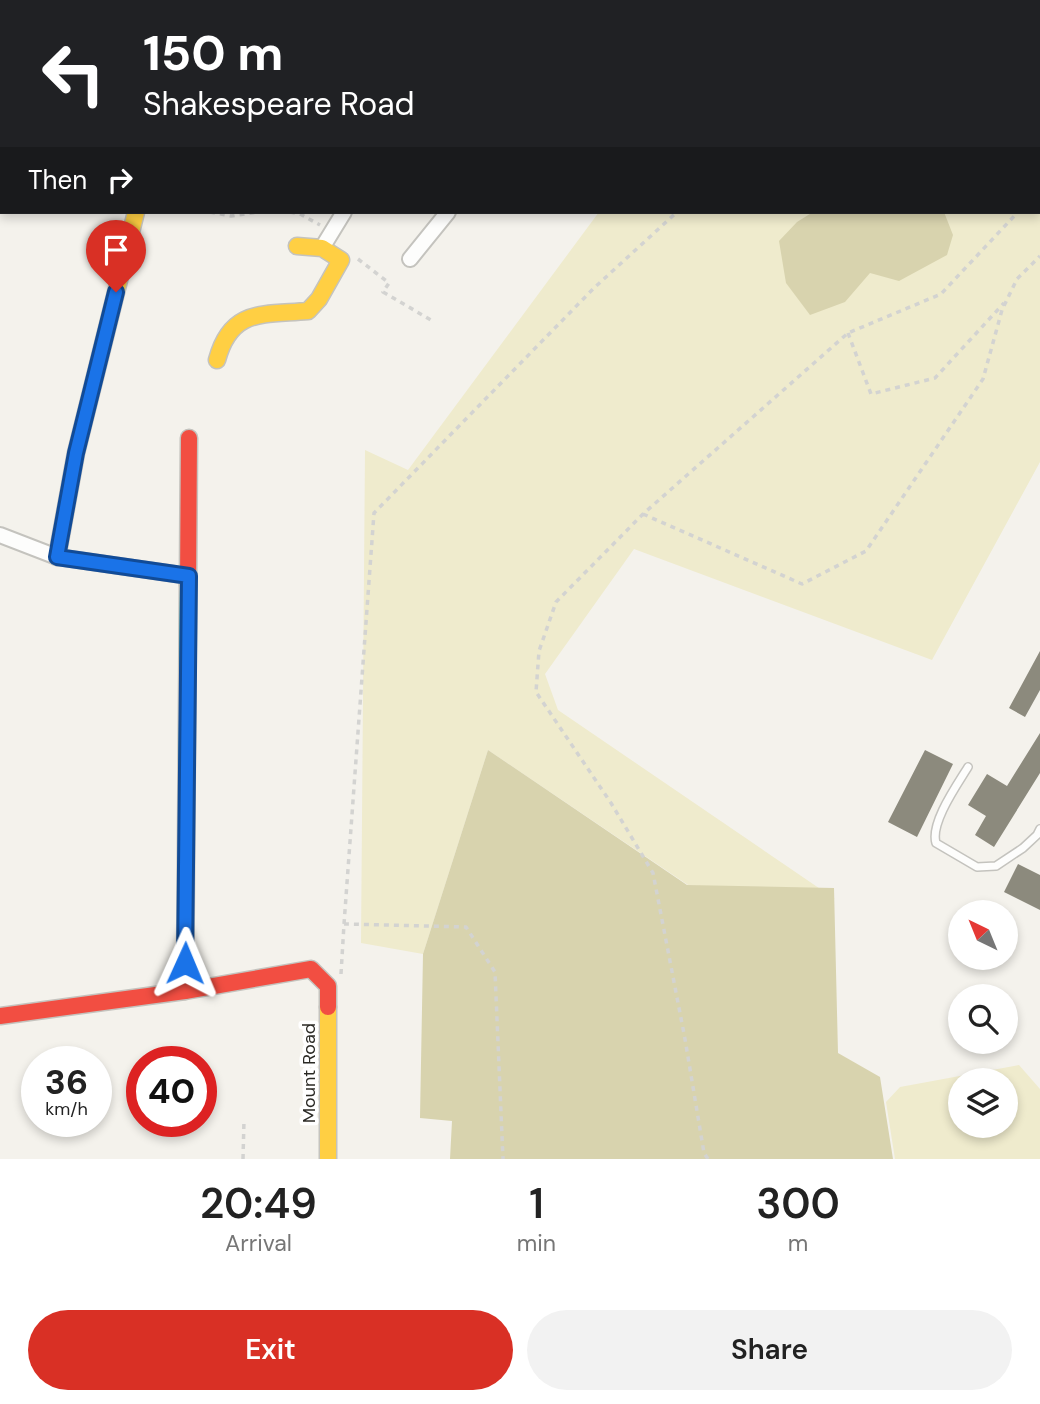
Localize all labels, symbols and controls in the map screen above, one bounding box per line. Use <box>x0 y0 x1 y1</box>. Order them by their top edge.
text: 150 m <box>143 21 283 85</box>
icon: left <box>28 28 119 119</box>
text: Shakespeare Road <box>143 83 415 125</box>
icon: right <box>101 161 139 199</box>
text: Then <box>28 163 87 197</box>
pin <box>86 220 146 292</box>
icon: arrive <box>97 231 135 269</box>
north arrow <box>948 900 1018 970</box>
map controls <box>948 900 1018 1138</box>
position arrow <box>148 926 222 1000</box>
button: search <box>948 984 1018 1054</box>
street label: Mount Road <box>297 1023 321 1123</box>
speed limit sign: 40 <box>126 1046 217 1137</box>
text: 36 <box>45 1059 88 1105</box>
button: layers <box>948 1068 1018 1138</box>
text: km/h <box>45 1097 88 1121</box>
text: 20:49 <box>200 1176 317 1231</box>
text: 1 <box>529 1176 544 1231</box>
text: 300 <box>756 1176 840 1231</box>
text: Arrival <box>225 1228 292 1258</box>
text: min <box>517 1228 556 1258</box>
text: m <box>788 1228 808 1258</box>
button: Exit <box>28 1310 513 1390</box>
button: Share <box>527 1310 1012 1390</box>

